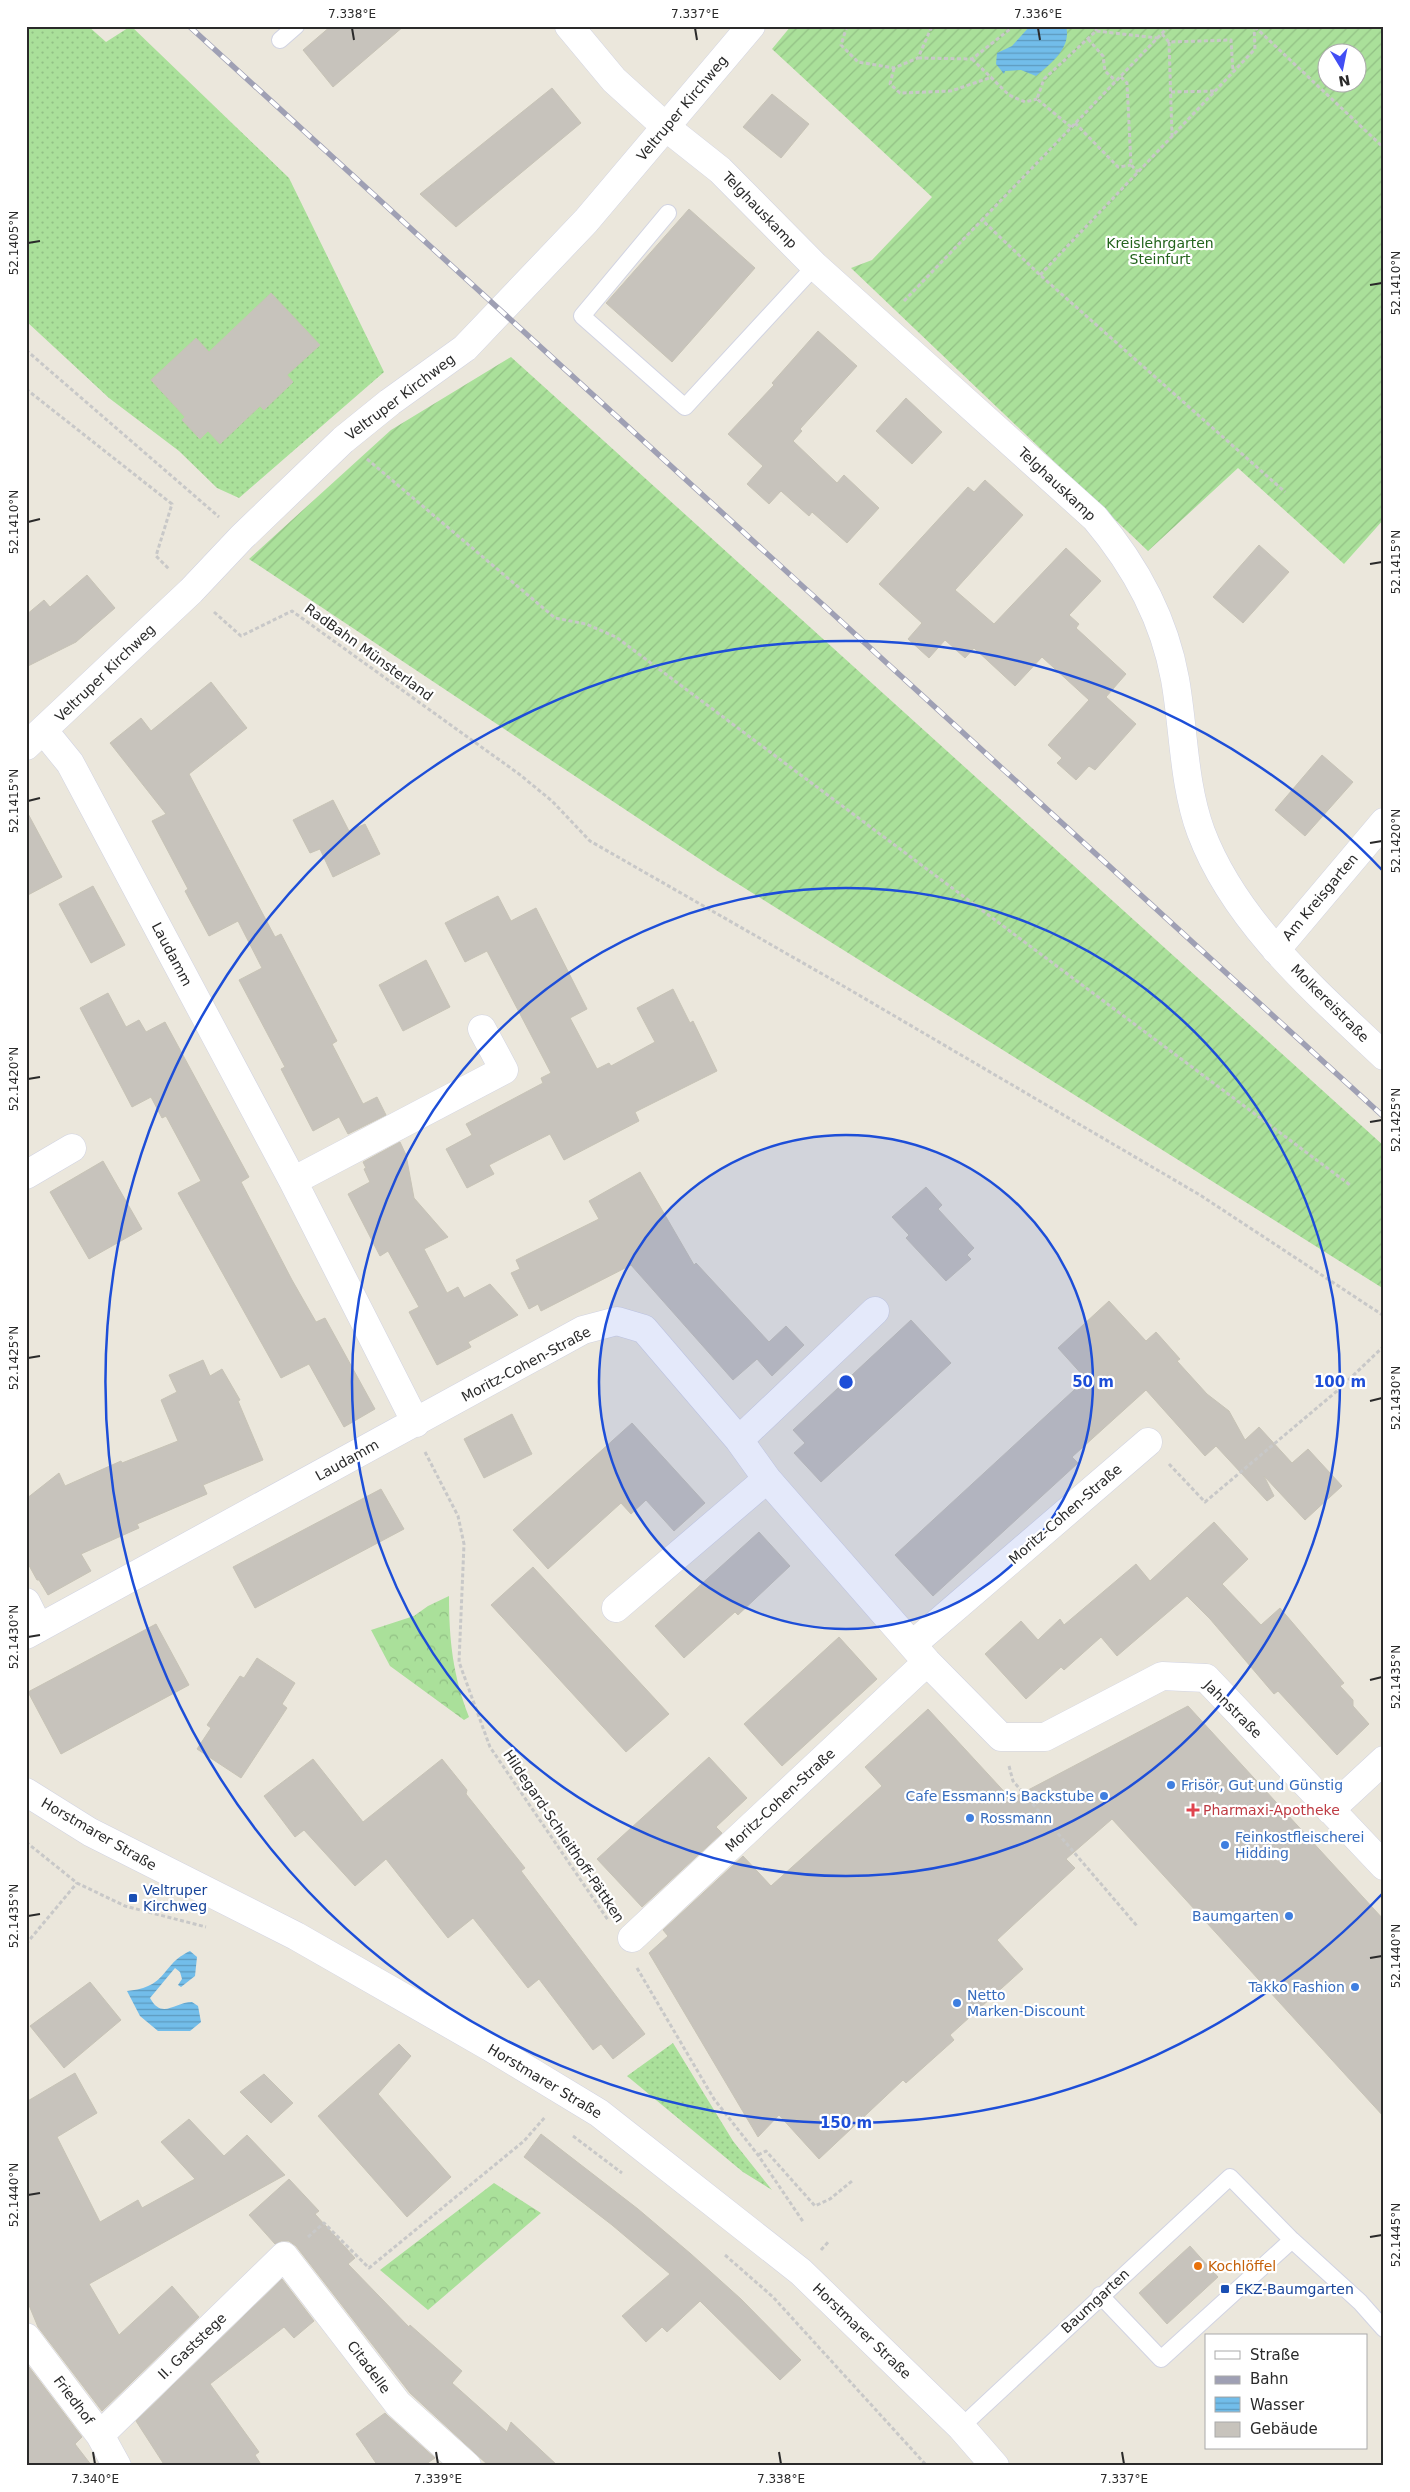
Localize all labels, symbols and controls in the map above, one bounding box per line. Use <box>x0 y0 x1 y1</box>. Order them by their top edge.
text: 7.338°E <box>328 7 376 21</box>
text: 7.337°E <box>671 7 719 21</box>
text: 7.336°E <box>1014 7 1062 21</box>
north arrow <box>1318 42 1368 92</box>
street label: Veltruper Kirchweg <box>633 52 731 164</box>
text: N <box>1337 72 1351 90</box>
street label: Telghauskamp <box>719 168 801 252</box>
text: 52.1405°N <box>7 211 21 275</box>
park label: Kreislehrgarten Steinfurt <box>1106 235 1214 267</box>
text: 52.1410°N <box>1389 251 1403 315</box>
street label: Veltruper Kirchweg <box>342 351 458 443</box>
street label: Telghauskamp <box>1014 443 1099 524</box>
text: 52.1410°N <box>7 490 21 554</box>
text: 52.1415°N <box>1389 530 1403 594</box>
street label: RadBahn Münsterland <box>302 600 436 704</box>
street label: Veltruper Kirchweg <box>52 621 158 725</box>
text: 52.1415°N <box>7 769 21 833</box>
text: 52.1420°N <box>1389 809 1403 873</box>
street label: Am Kreisgarten <box>1279 850 1361 944</box>
street label: Laudamm <box>149 919 195 989</box>
street label: Molkereistraße <box>1288 961 1372 1045</box>
text: 52.1420°N <box>7 1047 21 1111</box>
text: 52.1425°N <box>1389 1088 1403 1152</box>
street label: Moritz-Cohen-Straße <box>459 1323 593 1405</box>
text: 52.1425°N <box>7 1326 21 1390</box>
text: 52.1430°N <box>1389 1366 1403 1430</box>
centre of rings <box>837 1373 855 1391</box>
text: 50 m <box>1072 1373 1114 1391</box>
text: 100 m <box>1314 1373 1366 1391</box>
street label: Laudamm <box>313 1436 381 1484</box>
street label: Moritz-Cohen-Straße <box>1005 1461 1125 1567</box>
text: 52.1430°N <box>7 1605 21 1669</box>
text: 52.1435°N <box>1389 1645 1403 1709</box>
street label: Jahnstraße <box>1200 1676 1265 1741</box>
street label: Moritz-Cohen-Straße <box>722 1745 838 1855</box>
street label: Hildegard-Schleithoff-Pättken <box>500 1747 628 1925</box>
place label: Frisör, Gut und Günstig <box>1181 1777 1343 1793</box>
marker: Frisör, Gut und Günstig <box>1165 1779 1177 1791</box>
place label: Cafe Essmann's Backstube <box>906 1788 1094 1804</box>
marker: Cafe Essmann's Backstube <box>1098 1790 1110 1802</box>
street label: Horstmarer Straße <box>39 1795 159 1873</box>
place label: Pharmaxi-Apotheke <box>1203 1802 1340 1818</box>
marker: Pharmaxi-Apotheke <box>1187 1804 1199 1816</box>
place label: Rossmann <box>980 1810 1052 1826</box>
marker: Rossmann <box>964 1812 976 1824</box>
place label: Feinkostfleischerei Hidding <box>1235 1829 1364 1861</box>
marker: Feinkostfleischerei Hidding <box>1219 1839 1231 1851</box>
place label: Veltruper Kirchweg <box>143 1882 208 1914</box>
text: 52.1435°N <box>7 1884 21 1948</box>
marker: Veltruper Kirchweg <box>127 1892 139 1904</box>
place label: Baumgarten <box>1192 1908 1279 1924</box>
marker: Baumgarten <box>1283 1910 1295 1922</box>
text: 52.1440°N <box>1389 1924 1403 1988</box>
place label: Takko Fashion <box>1248 1979 1345 1995</box>
marker: Takko Fashion <box>1349 1981 1361 1993</box>
place label: Netto Marken-Discount <box>967 1987 1086 2019</box>
marker: Netto Marken-Discount <box>951 1997 963 2009</box>
street label: Horstmarer Straße <box>485 2041 605 2121</box>
text: 150 m <box>820 2114 872 2132</box>
text: 52.1440°N <box>7 2163 21 2227</box>
text: 52.1445°N <box>1389 2203 1403 2267</box>
place label: Kochlöffel <box>1208 2258 1276 2274</box>
marker: Kochlöffel <box>1192 2260 1204 2272</box>
street label: Baumgarten <box>1058 2266 1132 2336</box>
street label: Horstmarer Straße <box>810 2280 914 2382</box>
place label: EKZ-Baumgarten <box>1235 2281 1354 2297</box>
marker: EKZ-Baumgarten <box>1219 2283 1231 2295</box>
street label: II. Gaststege <box>155 2310 229 2382</box>
legend <box>1205 2334 1368 2450</box>
street label: Citadelle <box>344 2338 394 2396</box>
text: Straße <box>1250 2346 1299 2364</box>
text: Bahn <box>1250 2370 1289 2388</box>
street label: Friedhof <box>51 2373 98 2428</box>
text: Wasser <box>1250 2396 1305 2414</box>
text: Gebäude <box>1250 2420 1318 2438</box>
text: 7.340°E <box>71 2472 119 2486</box>
text: 7.339°E <box>414 2472 462 2486</box>
text: 7.338°E <box>757 2472 805 2486</box>
text: 7.337°E <box>1100 2472 1148 2486</box>

